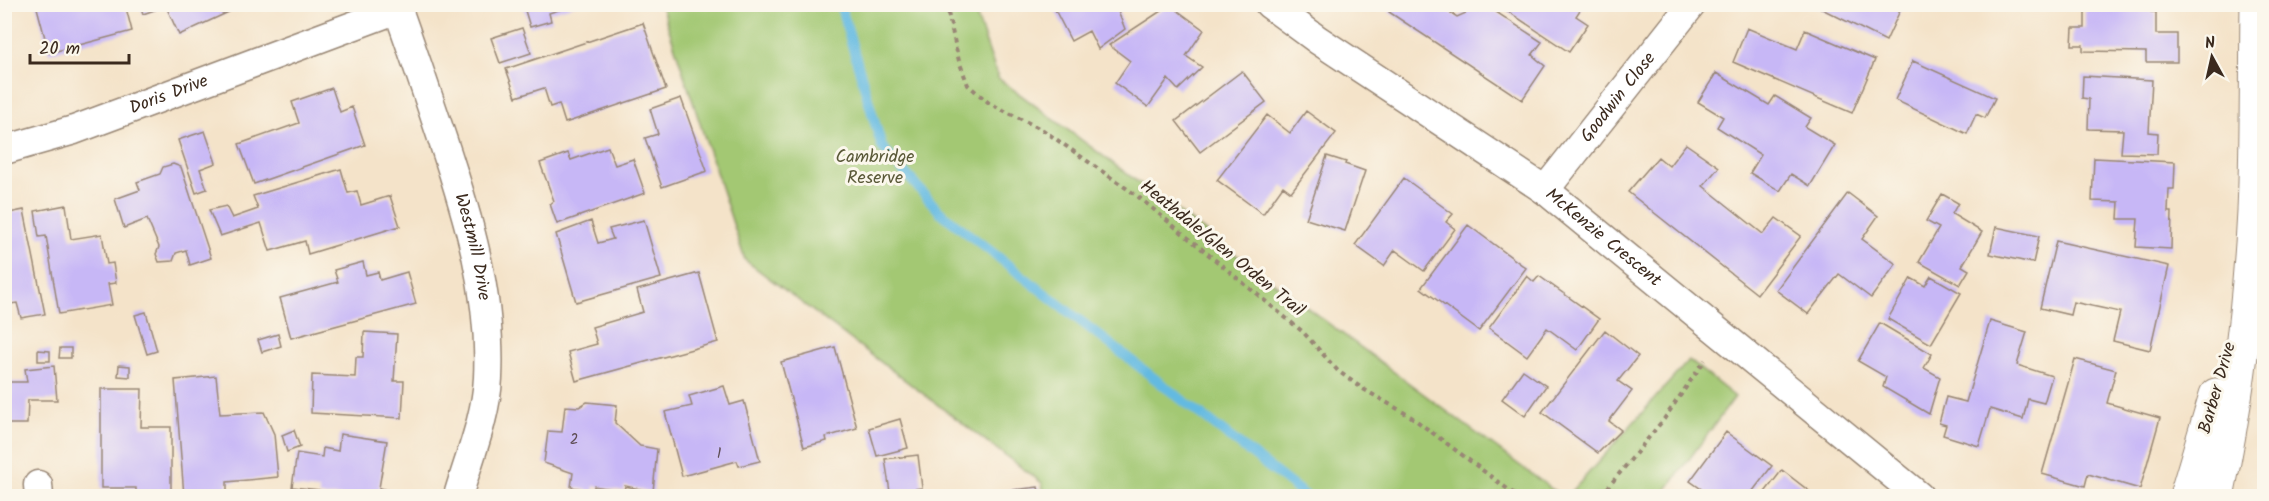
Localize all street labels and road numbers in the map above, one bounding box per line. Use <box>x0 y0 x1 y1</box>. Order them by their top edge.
street label: Goodwin Close <box>1573 46 1663 149</box>
street label: Doris Drive <box>125 67 213 123</box>
street label: Heathdale/Glen Orden Trail <box>1133 173 1311 325</box>
street label: McKenzie Crescent <box>1538 181 1669 295</box>
street label: Westmill Drive <box>446 190 499 302</box>
street label: Barber Drive <box>2191 339 2245 437</box>

